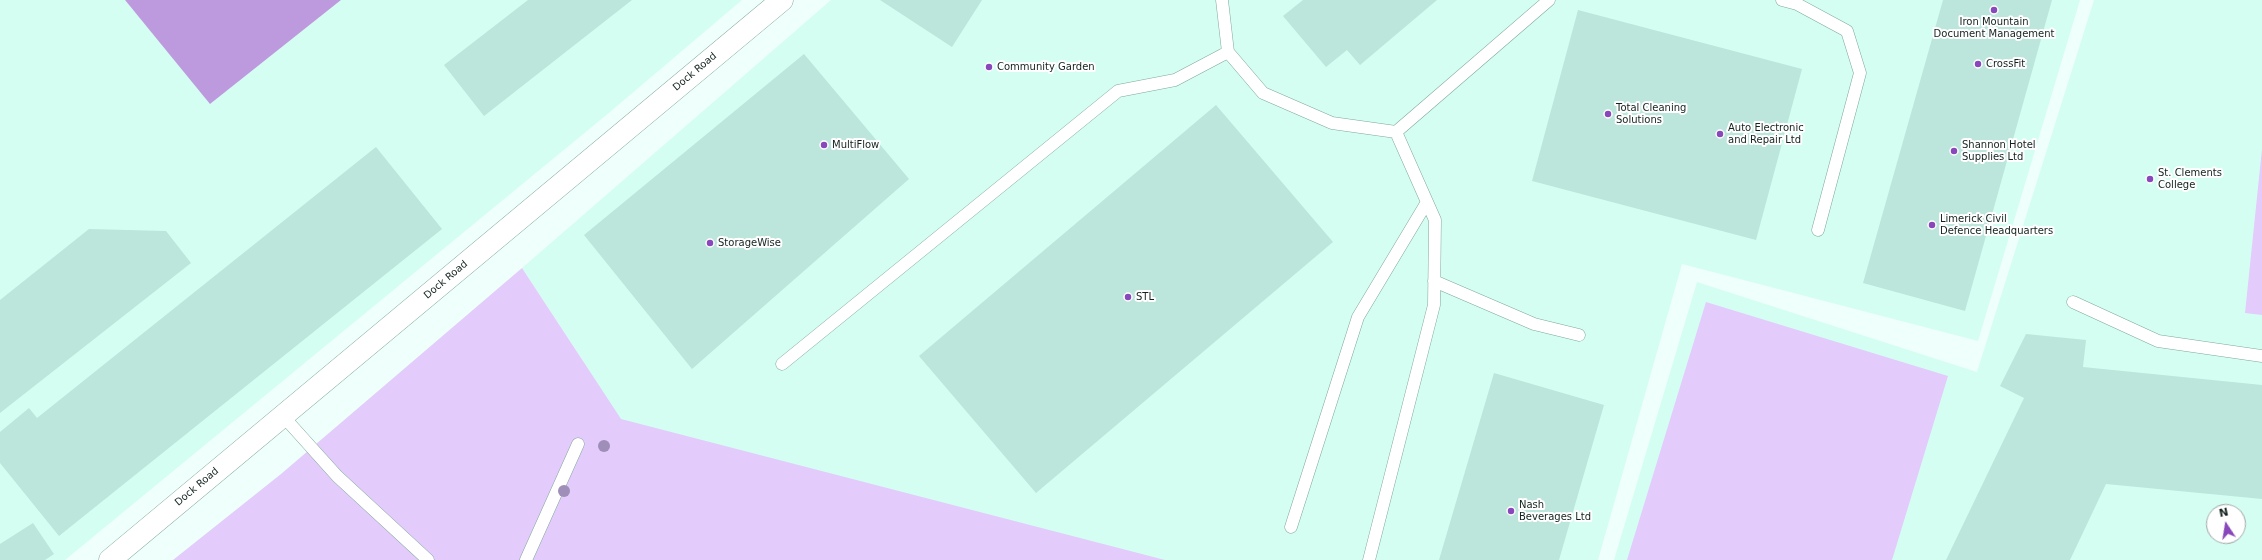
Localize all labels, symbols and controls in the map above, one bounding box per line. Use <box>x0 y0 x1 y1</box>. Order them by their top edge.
marker: Iron Mountain Document Management <box>1989 5 1999 15</box>
place label: Iron Mountain Document Management <box>1934 16 2054 40</box>
street label: Dock Road <box>671 50 719 94</box>
place label: CrossFit <box>1986 58 2025 70</box>
marker: CrossFit <box>1973 59 1983 69</box>
place label: Community Garden <box>997 61 1095 73</box>
marker: Community Garden <box>984 62 994 72</box>
place label: Total Cleaning Solutions <box>1616 102 1686 126</box>
marker: Total Cleaning Solutions <box>1603 109 1613 119</box>
place label: Auto Electronic and Repair Ltd <box>1728 122 1804 146</box>
marker: Auto Electronic and Repair Ltd <box>1715 129 1725 139</box>
place label: MultiFlow <box>832 139 879 151</box>
place label: Shannon Hotel Supplies Ltd <box>1962 139 2036 162</box>
marker: MultiFlow <box>819 140 829 150</box>
marker: Shannon Hotel Supplies Ltd <box>1949 146 1959 156</box>
place label: St. Clements College <box>2158 167 2222 190</box>
marker: St. Clements College <box>2145 174 2155 184</box>
place label: Limerick Civil Defence Headquarters <box>1940 213 2053 236</box>
marker: Limerick Civil Defence Headquarters <box>1927 220 1937 230</box>
place label: StorageWise <box>718 237 781 249</box>
marker: StorageWise <box>705 238 715 248</box>
street label: Dock Road <box>422 258 470 302</box>
place label: STL <box>1136 291 1154 303</box>
marker: STL <box>1123 292 1133 302</box>
street label: Dock Road <box>173 465 221 509</box>
place label: Nash Beverages Ltd <box>1519 499 1591 522</box>
north arrow <box>2206 504 2246 544</box>
text: N <box>2218 505 2229 520</box>
marker: Nash Beverages Ltd <box>1506 506 1516 516</box>

